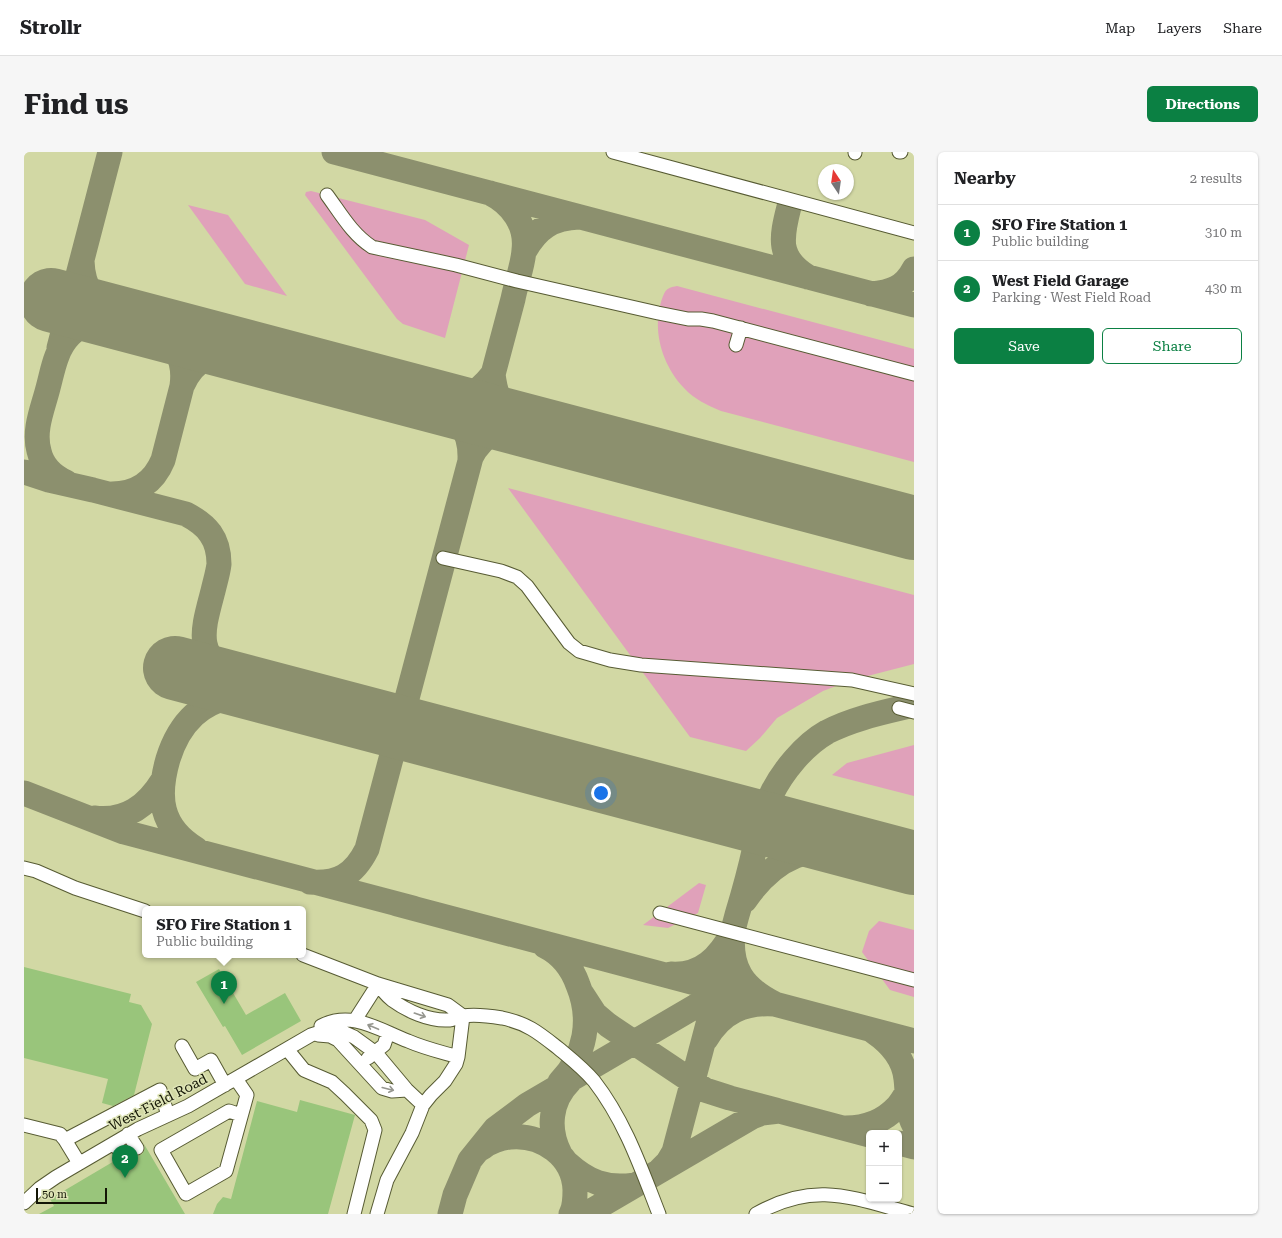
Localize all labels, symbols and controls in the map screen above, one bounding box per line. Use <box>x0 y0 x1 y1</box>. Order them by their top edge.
text: Strollr <box>20 16 82 39</box>
text: Map <box>1105 20 1135 36</box>
text: Layers <box>1157 20 1201 36</box>
text: Share <box>1223 20 1262 36</box>
button: Directions <box>1147 86 1258 122</box>
text: Find us <box>24 88 128 121</box>
north arrow <box>818 164 854 200</box>
text: Nearby <box>954 168 1016 188</box>
text: 2 results <box>1190 171 1242 186</box>
text: SFO Fire Station 1 <box>992 216 1127 234</box>
text: 1 <box>963 225 971 240</box>
text: 310 m <box>1205 225 1242 240</box>
text: Public building <box>992 234 1089 249</box>
text: West Field Garage <box>992 272 1129 290</box>
text: 2 <box>963 281 971 296</box>
text: 430 m <box>1205 281 1242 296</box>
text: Parking · West Field Road <box>992 290 1151 305</box>
button: Save <box>954 328 1094 364</box>
button: Share <box>1102 328 1242 364</box>
your location <box>591 783 611 803</box>
popup <box>142 906 306 958</box>
text: SFO Fire Station 1 <box>156 916 292 934</box>
text: Public building <box>156 934 253 949</box>
pin: 1 <box>211 971 237 1004</box>
one-way arrow <box>414 1011 426 1019</box>
one-way arrow <box>367 1023 379 1030</box>
street label: West Field Road <box>106 1070 210 1134</box>
one-way arrow <box>382 1086 395 1094</box>
map controls <box>866 1130 902 1202</box>
button: + <box>866 1130 902 1166</box>
pin: 2 <box>112 1145 138 1178</box>
button: − <box>866 1166 902 1202</box>
scale bar <box>36 1186 107 1205</box>
text: 50 m <box>42 1188 67 1201</box>

